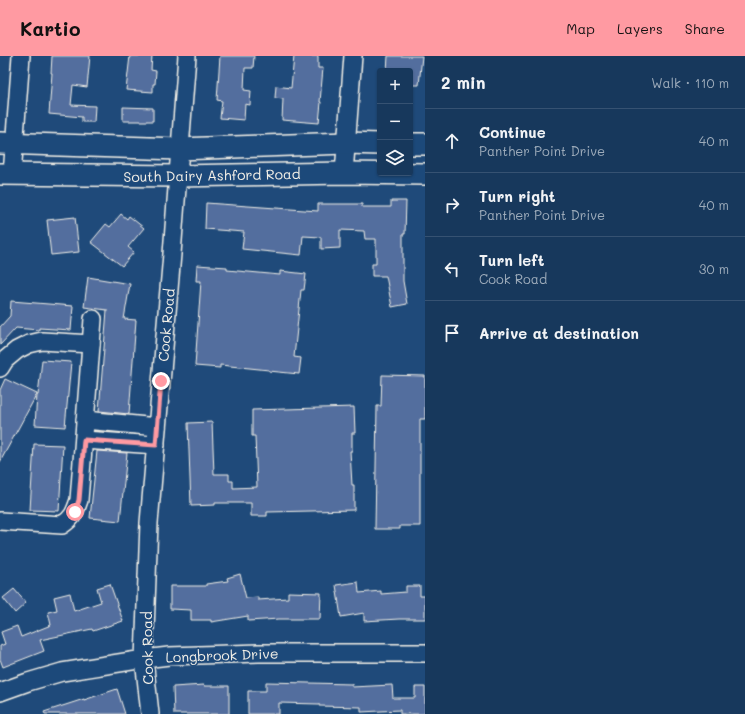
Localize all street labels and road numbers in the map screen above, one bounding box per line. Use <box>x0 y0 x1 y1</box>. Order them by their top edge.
street label: South Dairy Ashford Road <box>123 164 301 186</box>
street label: Cook Road <box>153 287 179 362</box>
street label: Cook Road <box>137 611 157 685</box>
street label: Longbrook Drive <box>165 644 279 666</box>

